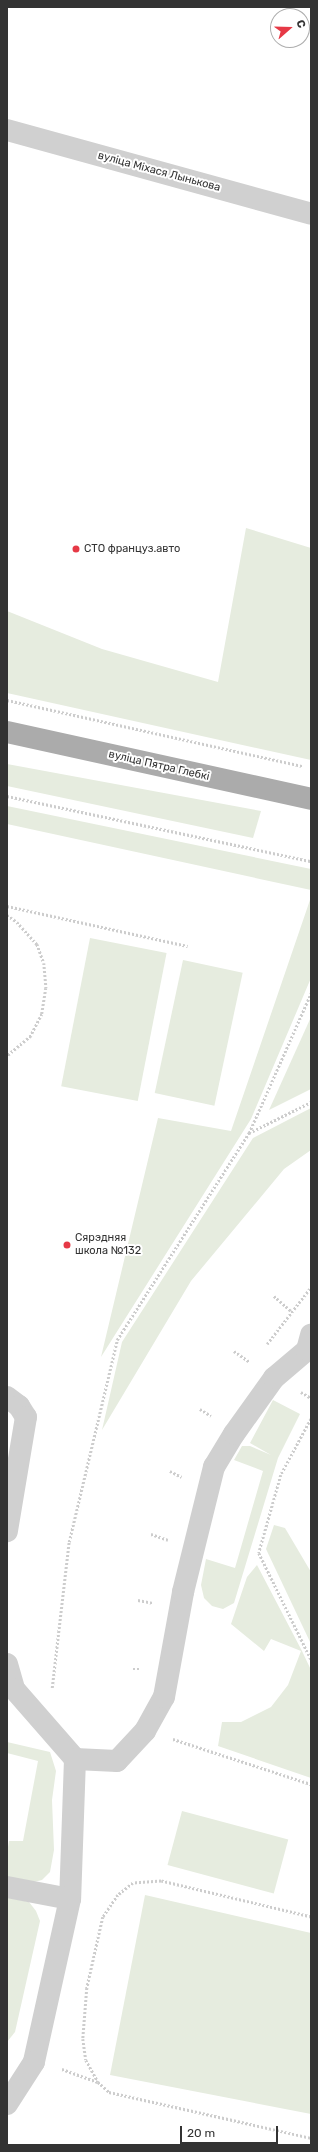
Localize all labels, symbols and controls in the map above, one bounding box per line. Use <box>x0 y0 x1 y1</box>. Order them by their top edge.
north arrow <box>270 8 310 48</box>
text: С <box>293 18 308 30</box>
street label: вуліца Міхася Лынькова <box>96 149 222 195</box>
place label: СТО француз.авто <box>84 542 180 556</box>
marker: СТО француз.авто <box>71 544 81 554</box>
street label: вуліца Пятра Глебкі <box>107 748 211 784</box>
place label: Сярэдняя школа №132 <box>75 1232 141 1258</box>
marker: Сярэдняя школа №132 <box>62 1240 72 1250</box>
scale bar <box>182 2118 280 2144</box>
text: 20 m <box>187 2126 215 2140</box>

